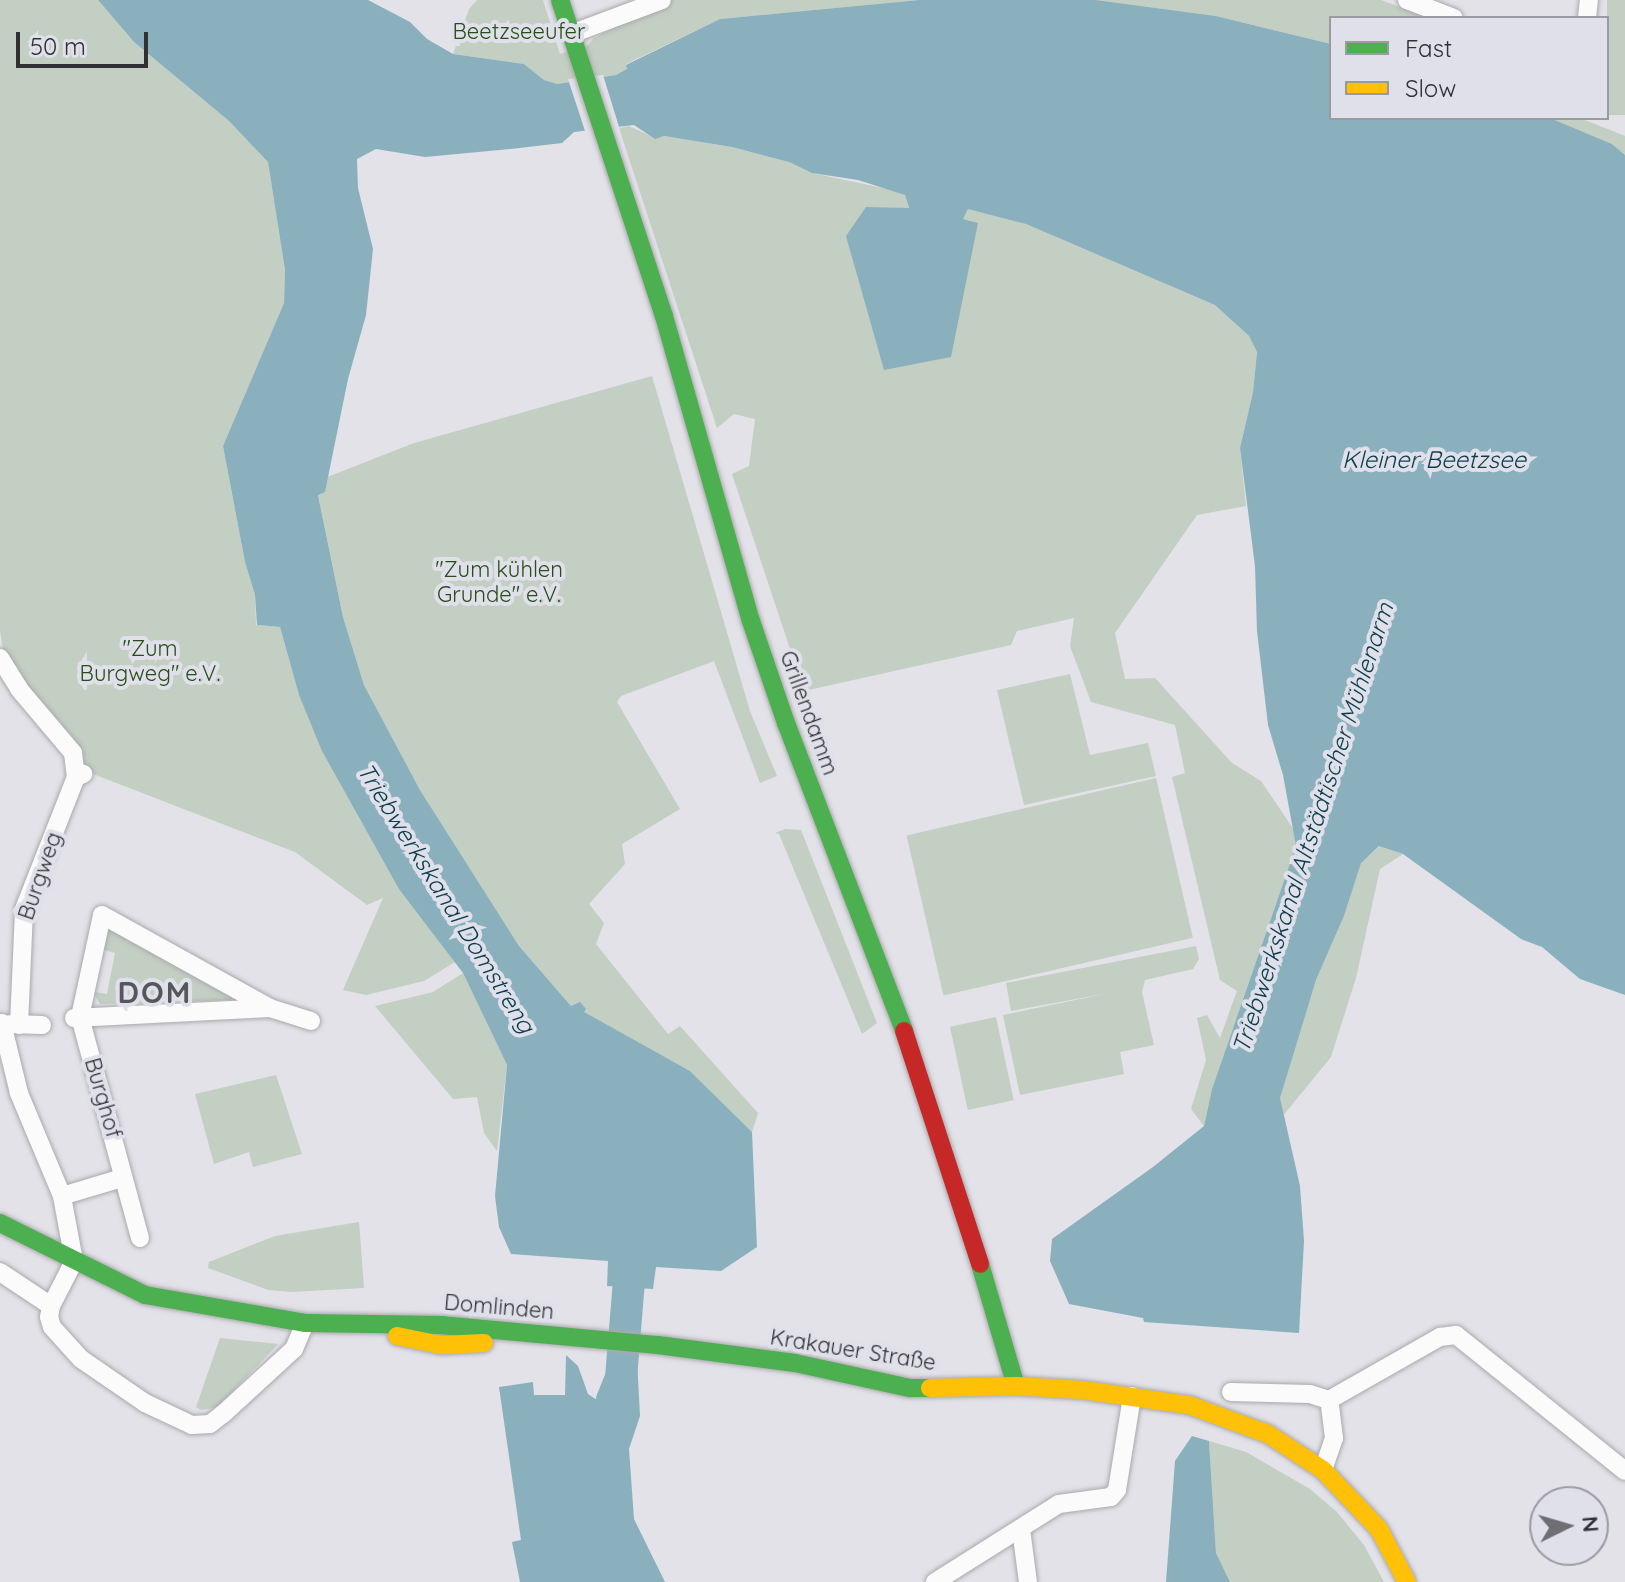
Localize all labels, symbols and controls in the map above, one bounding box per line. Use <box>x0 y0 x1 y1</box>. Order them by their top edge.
scale bar <box>20 16 152 66</box>
legend <box>1329 16 1609 120</box>
park label: Beetzseeufer <box>453 19 585 45</box>
text: 50 m <box>30 31 86 61</box>
text: Fast <box>1405 33 1452 63</box>
text: Slow <box>1405 73 1456 103</box>
water label: Kleiner Beetzsee <box>1342 446 1526 474</box>
park label: "Zum kühlen Grunde" e.V. <box>435 556 563 608</box>
water label: Triebwerkskanal Altstädtischer Mühlenarm <box>1226 599 1400 1057</box>
park label: "Zum Burgweg" e.V. <box>80 635 220 686</box>
street label: Grillendamm <box>774 647 844 779</box>
water label: Triebwerkskanal Domstreng <box>351 758 541 1038</box>
street label: Burgweg <box>13 829 67 923</box>
district label: DOM <box>118 974 192 1010</box>
street label: Burghof <box>79 1055 127 1141</box>
street label: Domlinden <box>443 1289 555 1325</box>
street label: Krakauer Straße <box>768 1324 938 1376</box>
north arrow <box>1529 1486 1609 1566</box>
text: N <box>1576 1515 1606 1533</box>

